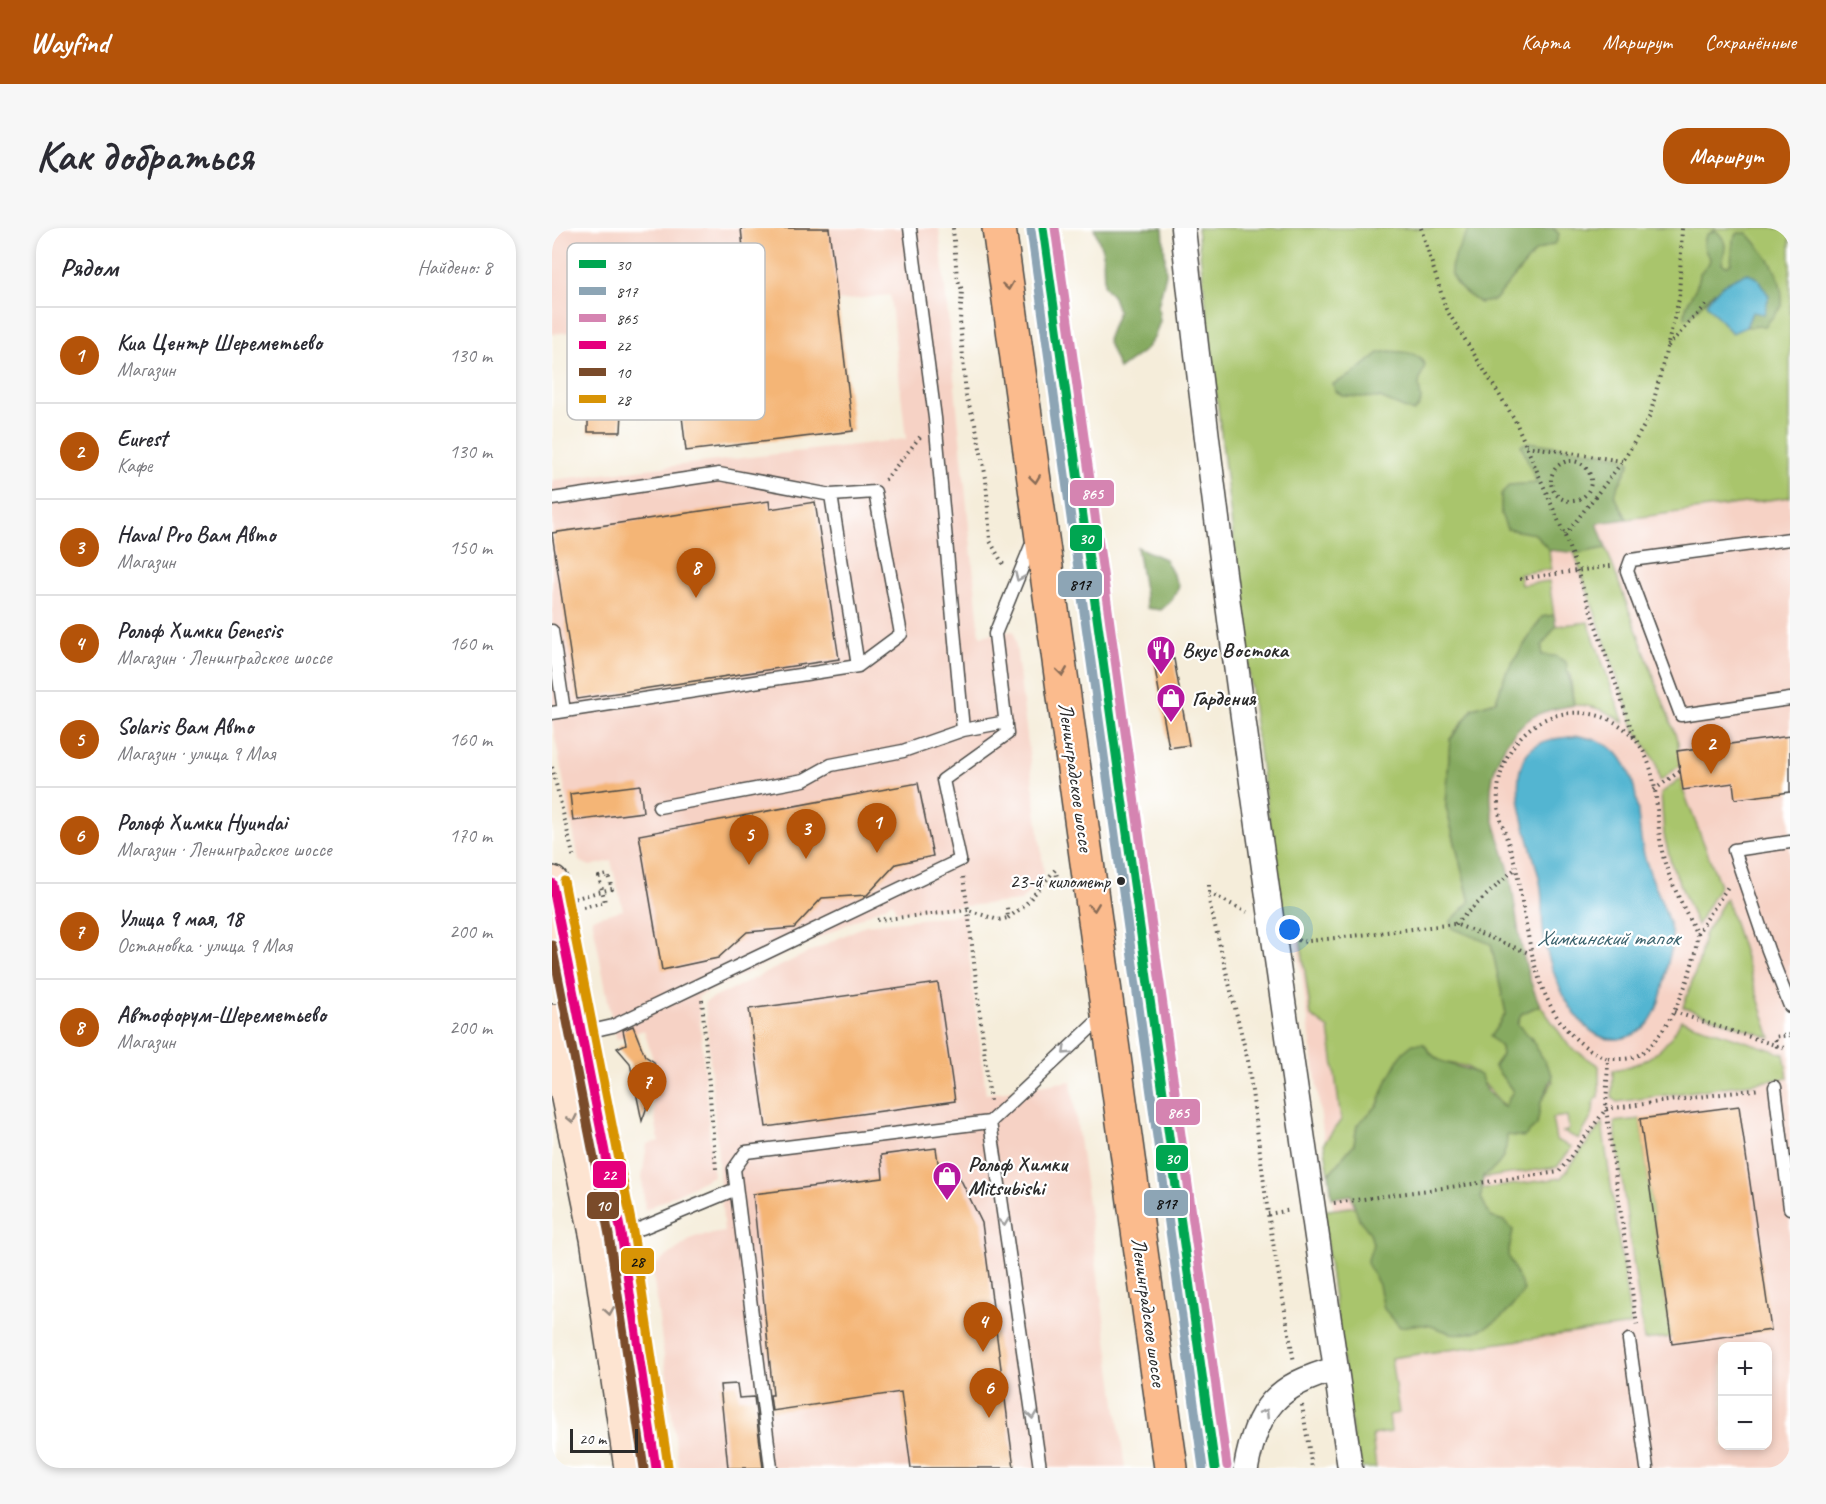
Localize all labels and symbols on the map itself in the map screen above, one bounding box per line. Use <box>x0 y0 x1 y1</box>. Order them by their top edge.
legend <box>567 243 765 420</box>
text: 30 <box>616 255 632 275</box>
one-way arrow <box>1001 281 1013 291</box>
text: 817 <box>616 282 638 302</box>
text: 865 <box>616 309 638 329</box>
text: 22 <box>616 336 632 356</box>
text: 10 <box>616 363 632 383</box>
text: 28 <box>616 390 632 410</box>
one-way arrow <box>1028 474 1040 484</box>
line badge: 865 <box>1069 479 1115 507</box>
text: 865 <box>1081 484 1105 504</box>
line badge: 30 <box>1069 524 1103 552</box>
text: 30 <box>1079 529 1095 549</box>
pin: 8 <box>676 548 716 598</box>
one-way arrow <box>1014 570 1026 581</box>
line badge: 817 <box>1057 570 1103 598</box>
text: 817 <box>1069 575 1093 595</box>
restaurant icon: Вкус Востока <box>1145 634 1177 676</box>
place label: Вкус Востока <box>1182 637 1289 663</box>
one-way arrow <box>1055 668 1067 677</box>
shop icon: Гардения <box>1155 682 1187 724</box>
place label: Гардения <box>1192 685 1257 711</box>
street label: Ленинградское шоссе <box>1053 701 1100 855</box>
pin: 2 <box>1692 724 1730 774</box>
pin: 1 <box>858 804 896 853</box>
pin: 3 <box>786 810 826 859</box>
pin: 5 <box>730 816 768 865</box>
place label: 23-й километр <box>1009 869 1111 894</box>
marker: 23-й километр <box>1115 875 1127 887</box>
one-way arrow <box>1087 902 1099 912</box>
your location <box>1275 915 1304 944</box>
water label: Химкинский тапок <box>1537 924 1683 952</box>
one-way arrow <box>1062 1044 1072 1055</box>
pin: 7 <box>628 1062 667 1112</box>
line badge: 865 <box>1155 1098 1201 1126</box>
text: 865 <box>1167 1103 1191 1123</box>
one-way arrow <box>565 1114 578 1124</box>
line badge: 30 <box>1155 1144 1189 1172</box>
text: 30 <box>1165 1149 1181 1169</box>
place label: Рольф Химки Mitsubishi <box>968 1151 1069 1201</box>
line badge: 22 <box>592 1160 627 1189</box>
shop icon: Рольф Химки Mitsubishi <box>931 1160 963 1202</box>
text: 22 <box>602 1165 618 1185</box>
line badge: 817 <box>1143 1189 1189 1217</box>
line badge: 10 <box>586 1191 620 1220</box>
text: 817 <box>1155 1194 1179 1214</box>
text: 10 <box>596 1196 612 1216</box>
one-way arrow <box>998 1217 1010 1226</box>
street label: Ленинградское шоссе <box>1126 1236 1173 1390</box>
line badge: 28 <box>620 1247 655 1275</box>
text: 28 <box>630 1252 646 1272</box>
pin: 4 <box>964 1302 1002 1352</box>
one-way arrow <box>602 1306 614 1315</box>
pin: 6 <box>970 1368 1008 1418</box>
one-way arrow <box>1258 1409 1269 1420</box>
one-way arrow <box>1025 1410 1037 1419</box>
scale bar <box>570 1426 638 1454</box>

